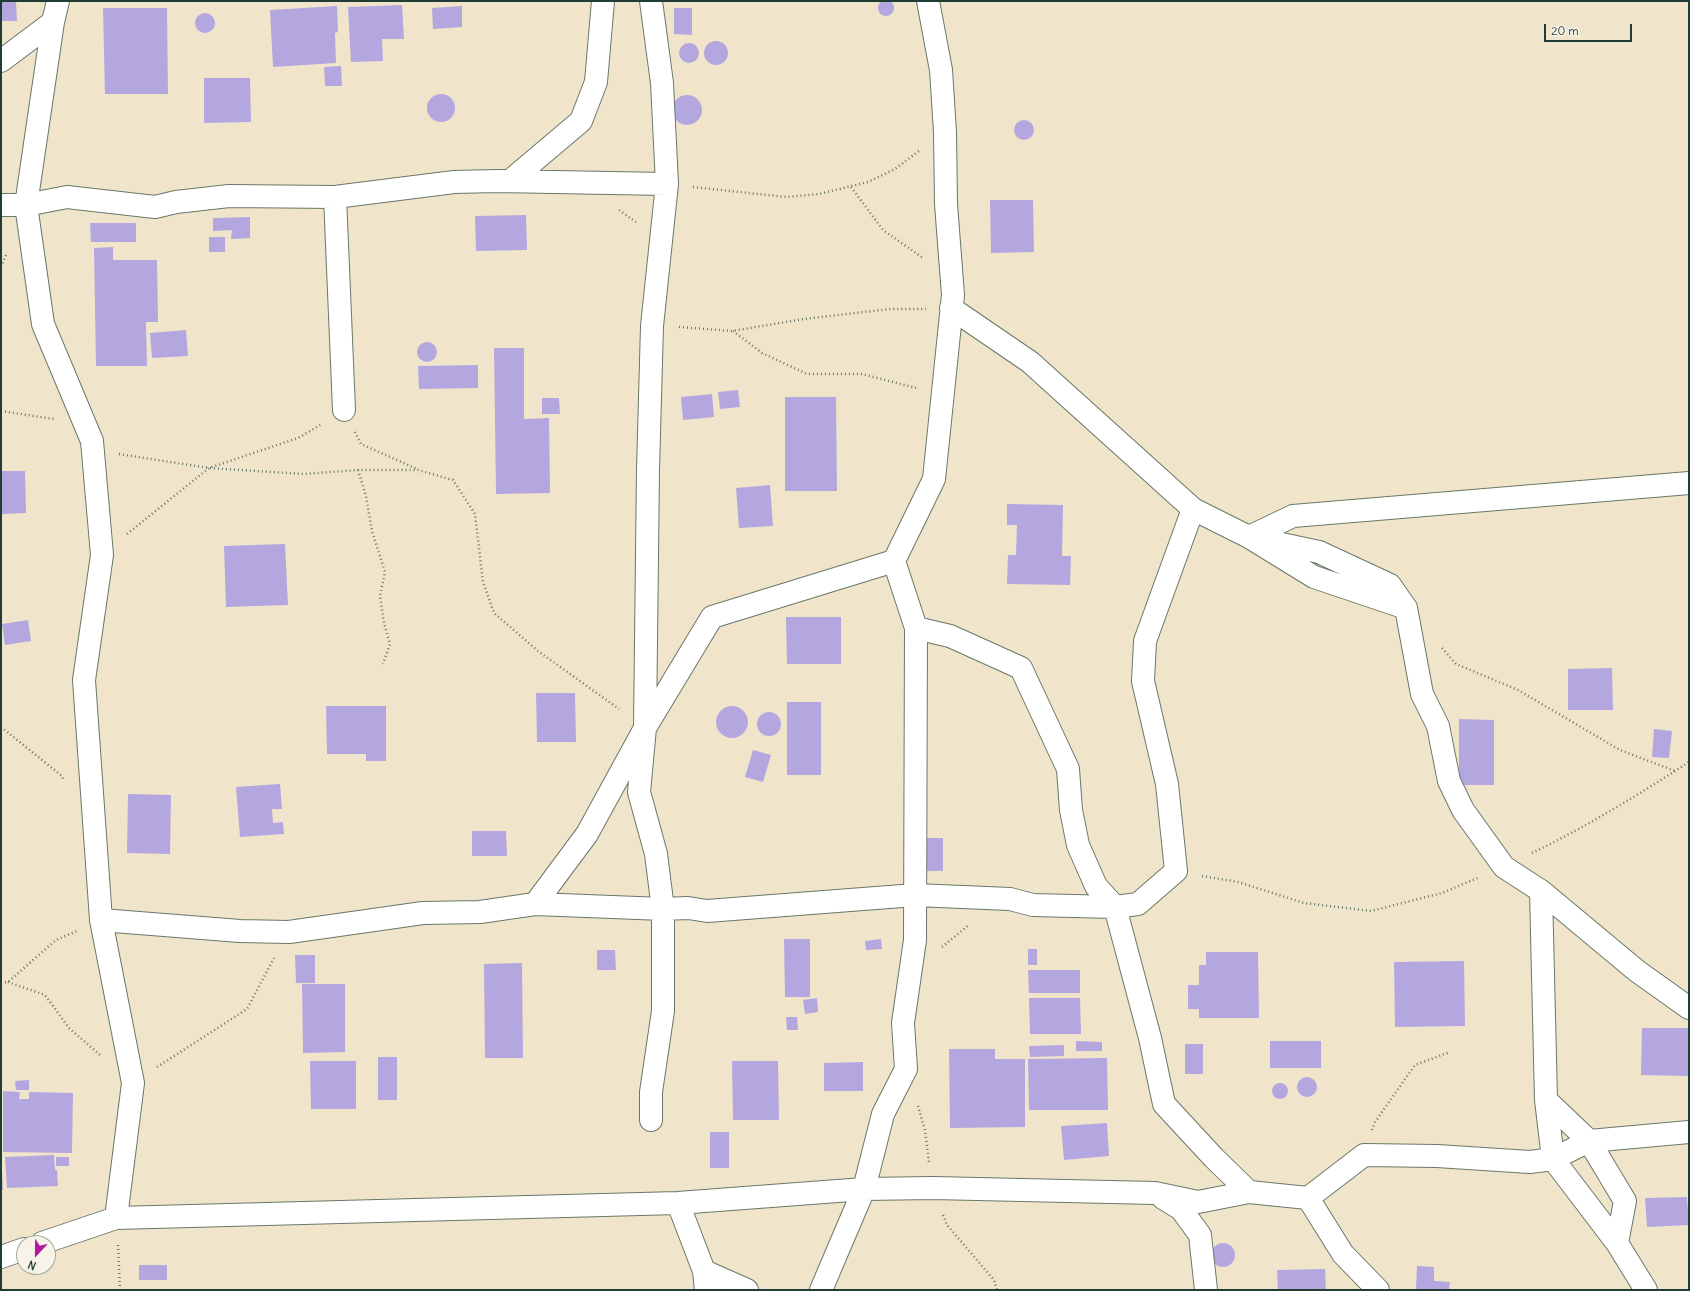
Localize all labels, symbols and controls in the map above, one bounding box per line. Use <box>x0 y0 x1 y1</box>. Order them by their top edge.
scale bar <box>1546 16 1634 42</box>
text: 20 m <box>1551 23 1579 38</box>
north arrow <box>16 1235 56 1275</box>
text: N <box>26 1257 38 1273</box>

